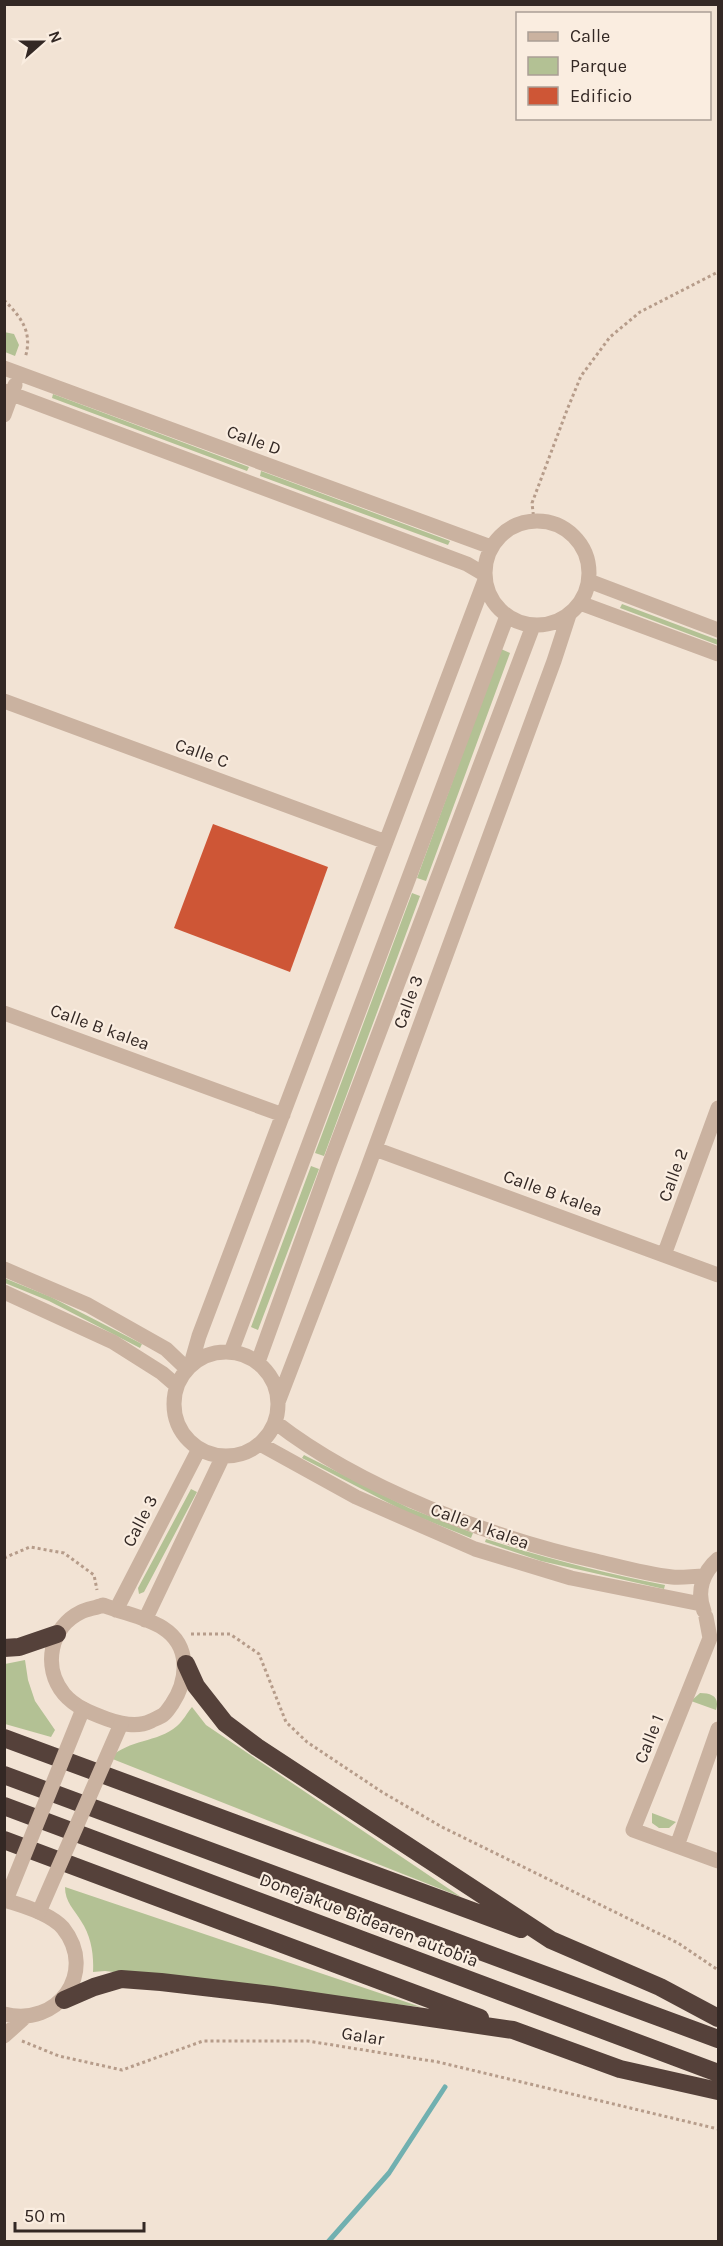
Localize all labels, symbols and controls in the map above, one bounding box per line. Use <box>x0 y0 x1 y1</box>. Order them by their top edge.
north arrow <box>12 12 72 72</box>
legend <box>516 12 711 120</box>
text: Calle <box>570 25 610 47</box>
text: N <box>45 28 66 46</box>
text: Parque <box>570 55 627 77</box>
text: Edificio <box>570 85 632 107</box>
street label: Calle D <box>224 420 284 460</box>
street label: Calle C <box>172 733 232 773</box>
street label: Calle 3 <box>388 972 428 1032</box>
street label: Calle B kalea <box>47 999 153 1055</box>
street label: Calle 2 <box>653 1145 693 1205</box>
street label: Calle B kalea <box>500 1165 606 1221</box>
street label: Calle 3 <box>118 1491 162 1551</box>
street label: Calle A kalea <box>428 1498 532 1554</box>
street label: Calle 1 <box>629 1711 669 1767</box>
street label: Donejakue Bidearen autobia <box>257 1868 481 1972</box>
street label: Galar <box>340 2022 386 2050</box>
scale bar <box>15 2195 144 2233</box>
text: 50 m <box>24 2205 66 2227</box>

